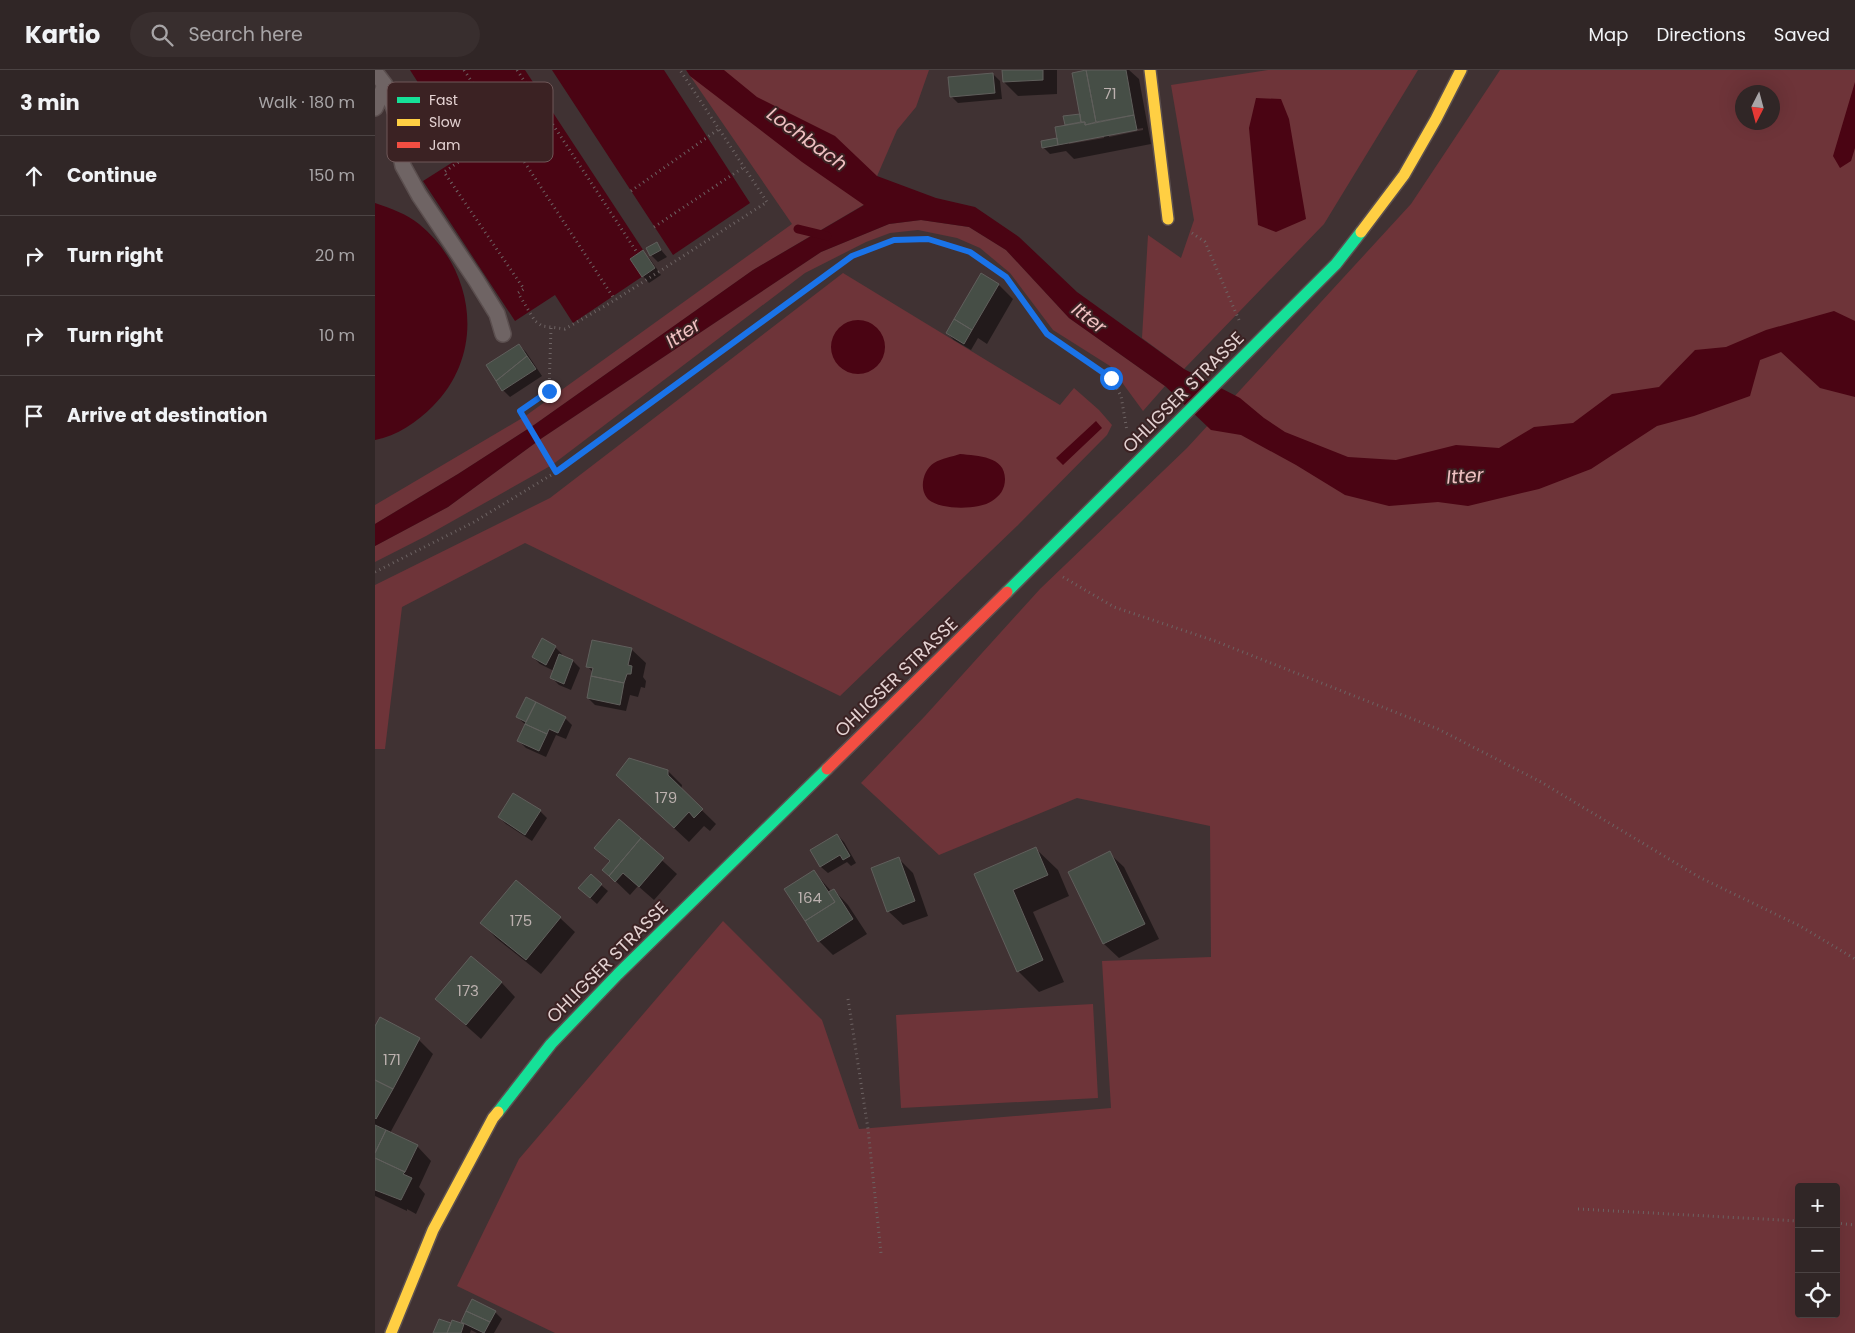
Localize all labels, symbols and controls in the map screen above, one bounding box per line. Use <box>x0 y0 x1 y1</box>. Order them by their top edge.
search box <box>130 12 480 57</box>
text: Kartio <box>25 18 100 51</box>
icon: search <box>148 21 176 49</box>
text: Search here <box>188 21 303 48</box>
text: Map <box>1589 22 1628 47</box>
text: Directions <box>1656 22 1746 47</box>
text: Saved <box>1774 22 1830 47</box>
legend <box>387 82 553 162</box>
house number: 71 <box>1104 83 1117 104</box>
north arrow <box>1735 85 1780 130</box>
text: 3 min <box>20 88 80 117</box>
text: Fast <box>429 90 458 110</box>
text: Walk · 180 m <box>258 91 355 114</box>
water label: Lochbach <box>761 101 853 177</box>
text: Slow <box>429 112 462 132</box>
text: Jam <box>429 135 460 155</box>
icon: ahead <box>20 162 48 190</box>
text: Continue <box>67 162 157 189</box>
text: 150 m <box>309 164 355 187</box>
icon: right <box>20 242 48 270</box>
text: Turn right <box>67 242 163 269</box>
text: 20 m <box>315 244 355 267</box>
water label: Itter <box>1066 296 1113 341</box>
water label: Itter <box>660 311 707 355</box>
icon: right <box>20 322 48 350</box>
text: Turn right <box>67 322 163 349</box>
text: 10 m <box>319 324 355 347</box>
street label: OHLIGSER STRASSE <box>1117 326 1249 458</box>
route start <box>1100 367 1123 390</box>
route end <box>538 380 561 403</box>
icon: arrive <box>20 402 48 430</box>
text: Arrive at destination <box>67 402 268 429</box>
water label: Itter <box>1445 461 1485 491</box>
street label: OHLIGSER STRASSE <box>829 612 963 742</box>
house number: 179 <box>655 787 677 808</box>
house number: 164 <box>798 887 822 908</box>
street label: OHLIGSER STRASSE <box>541 896 673 1028</box>
house number: 175 <box>510 910 532 931</box>
house number: 173 <box>457 980 479 1001</box>
house number: 171 <box>383 1049 401 1070</box>
map controls <box>1795 1183 1840 1318</box>
button: + <box>1795 1183 1840 1228</box>
button: − <box>1795 1228 1840 1273</box>
button: locate <box>1795 1273 1840 1318</box>

